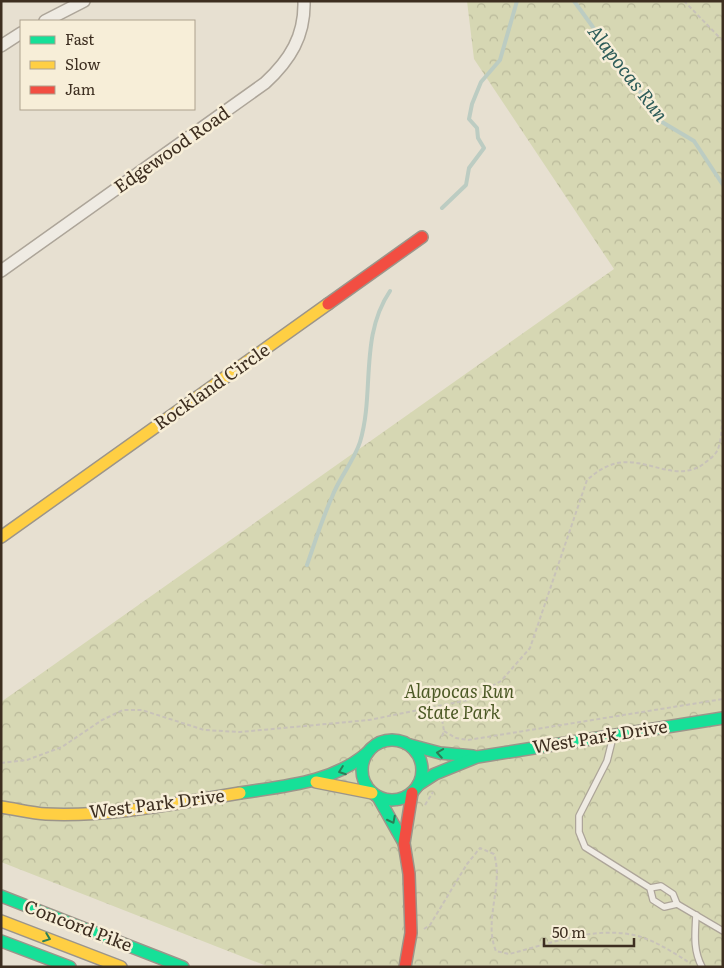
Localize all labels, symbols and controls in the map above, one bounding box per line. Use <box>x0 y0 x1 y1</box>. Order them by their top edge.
water label: Alapocas Run <box>582 18 676 127</box>
legend <box>20 20 195 110</box>
text: Fast <box>65 27 94 50</box>
text: Slow <box>65 52 100 75</box>
text: Jam <box>65 77 96 100</box>
street label: Edgewood Road <box>108 99 235 199</box>
street label: Rockland Circle <box>148 336 275 436</box>
park label: Alapocas Run State Park <box>404 677 514 725</box>
street label: West Park Drive <box>530 712 669 760</box>
one-way arrow <box>436 748 444 759</box>
one-way arrow <box>338 765 346 775</box>
street label: West Park Drive <box>88 781 226 824</box>
one-way arrow <box>386 814 396 823</box>
street label: Concord Pike <box>21 892 137 958</box>
scale bar <box>544 916 634 948</box>
text: 50 m <box>552 920 586 943</box>
one-way arrow <box>42 932 51 942</box>

